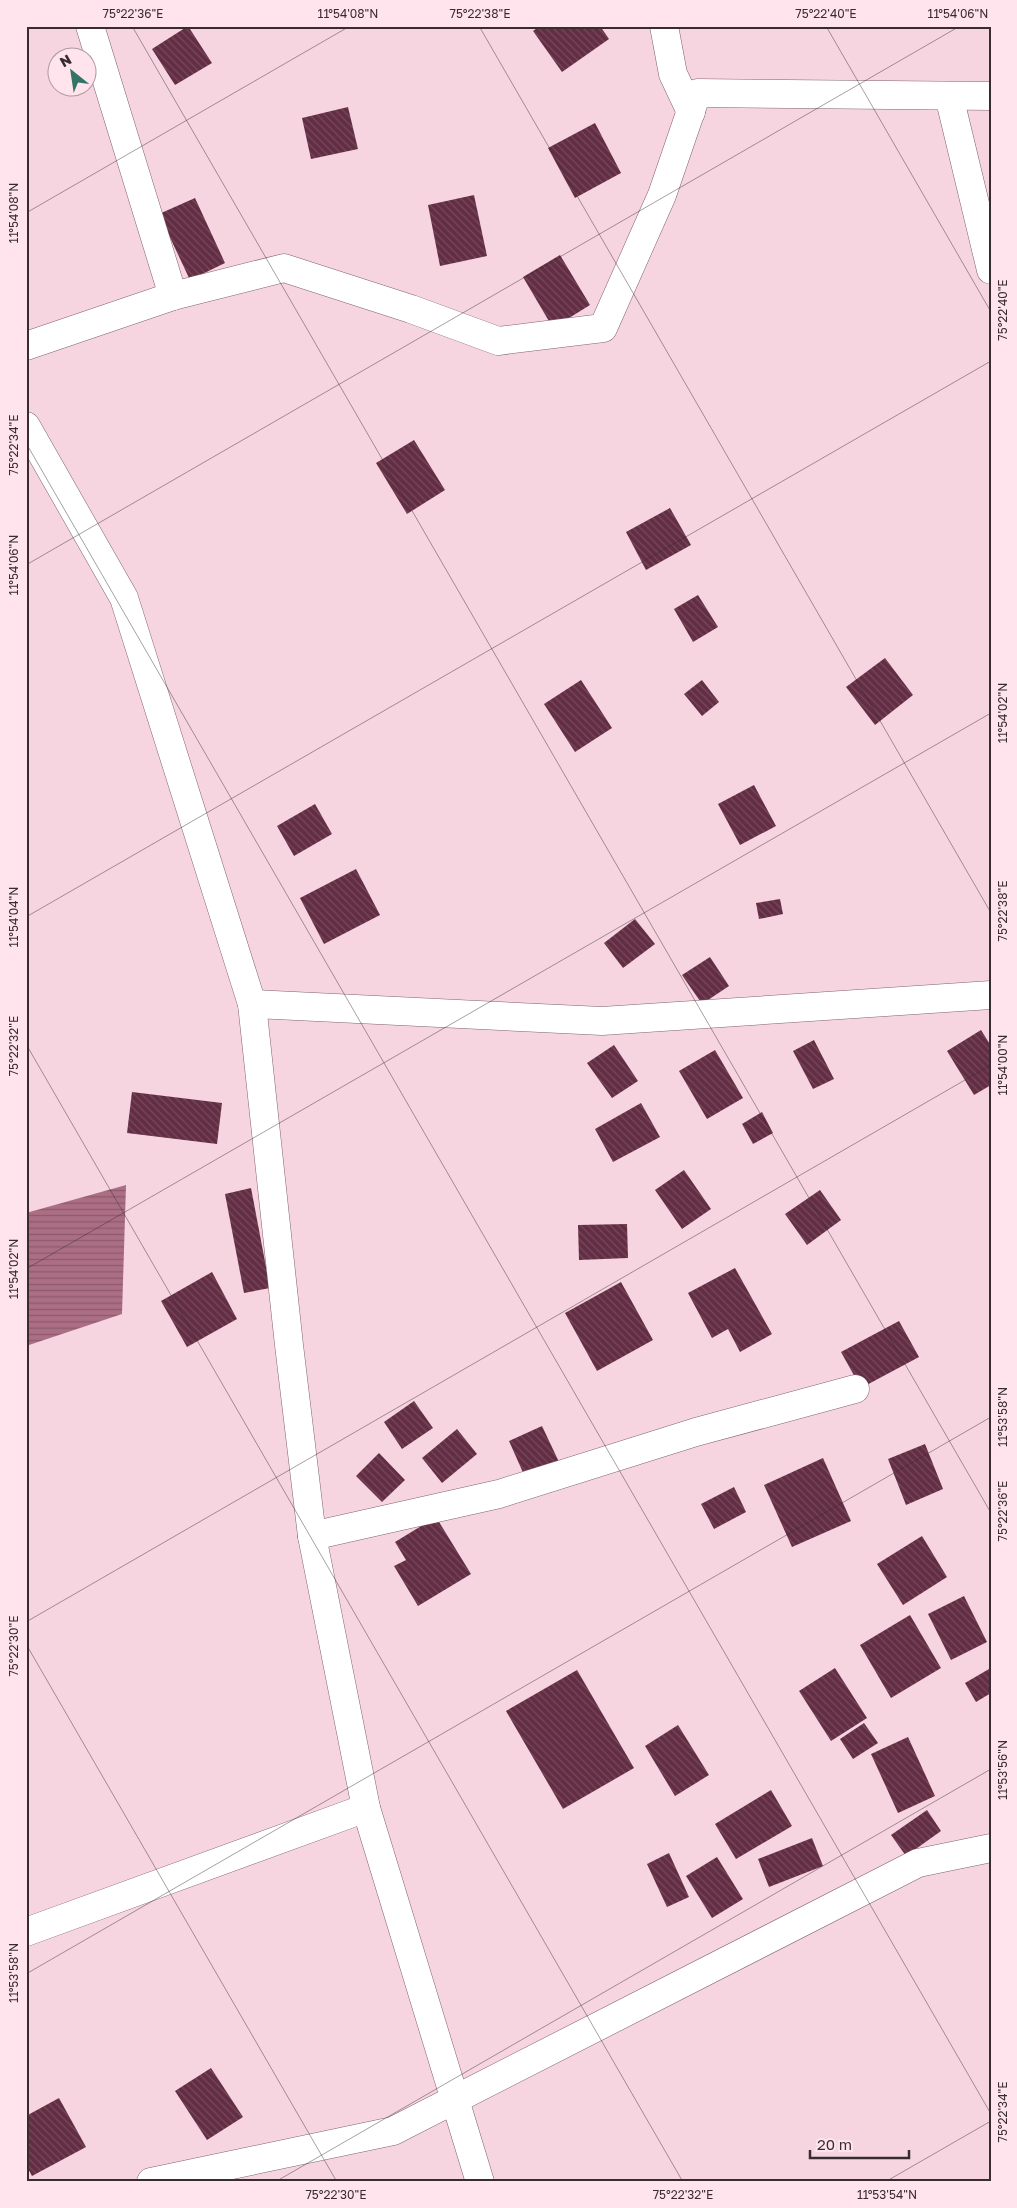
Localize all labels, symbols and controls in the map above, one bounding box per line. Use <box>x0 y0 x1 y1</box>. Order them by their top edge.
text: 75°22'36"E <box>103 6 163 21</box>
text: 11°54'08"N <box>318 6 378 21</box>
text: 75°22'38"E <box>450 6 510 21</box>
text: 75°22'40"E <box>795 6 857 21</box>
text: 11°54'06"N <box>928 6 988 21</box>
north arrow <box>48 48 98 98</box>
text: N <box>56 50 74 70</box>
text: 11°54'08"N <box>6 183 21 243</box>
text: 75°22'40"E <box>995 279 1010 341</box>
text: 75°22'34"E <box>6 415 21 475</box>
text: 11°54'06"N <box>6 535 21 595</box>
text: 11°54'02"N <box>995 683 1010 743</box>
text: 75°22'38"E <box>995 881 1010 941</box>
text: 11°54'04"N <box>6 887 21 947</box>
text: 75°22'32"E <box>6 1016 21 1076</box>
text: 11°54'00"N <box>995 1035 1010 1095</box>
text: 11°54'02"N <box>6 1239 21 1299</box>
text: 11°53'58"N <box>995 1387 1010 1447</box>
text: 75°22'36"E <box>995 1481 1010 1541</box>
text: 75°22'30"E <box>6 1615 21 1677</box>
text: 11°53'56"N <box>995 1740 1010 1800</box>
text: 11°53'58"N <box>6 1943 21 2003</box>
text: 75°22'34"E <box>995 2082 1010 2142</box>
scale bar <box>810 2128 908 2160</box>
text: 20 m <box>817 2135 852 2153</box>
text: 75°22'30"E <box>305 2187 367 2202</box>
text: 75°22'32"E <box>653 2187 713 2202</box>
text: 11°53'54"N <box>857 2187 917 2202</box>

